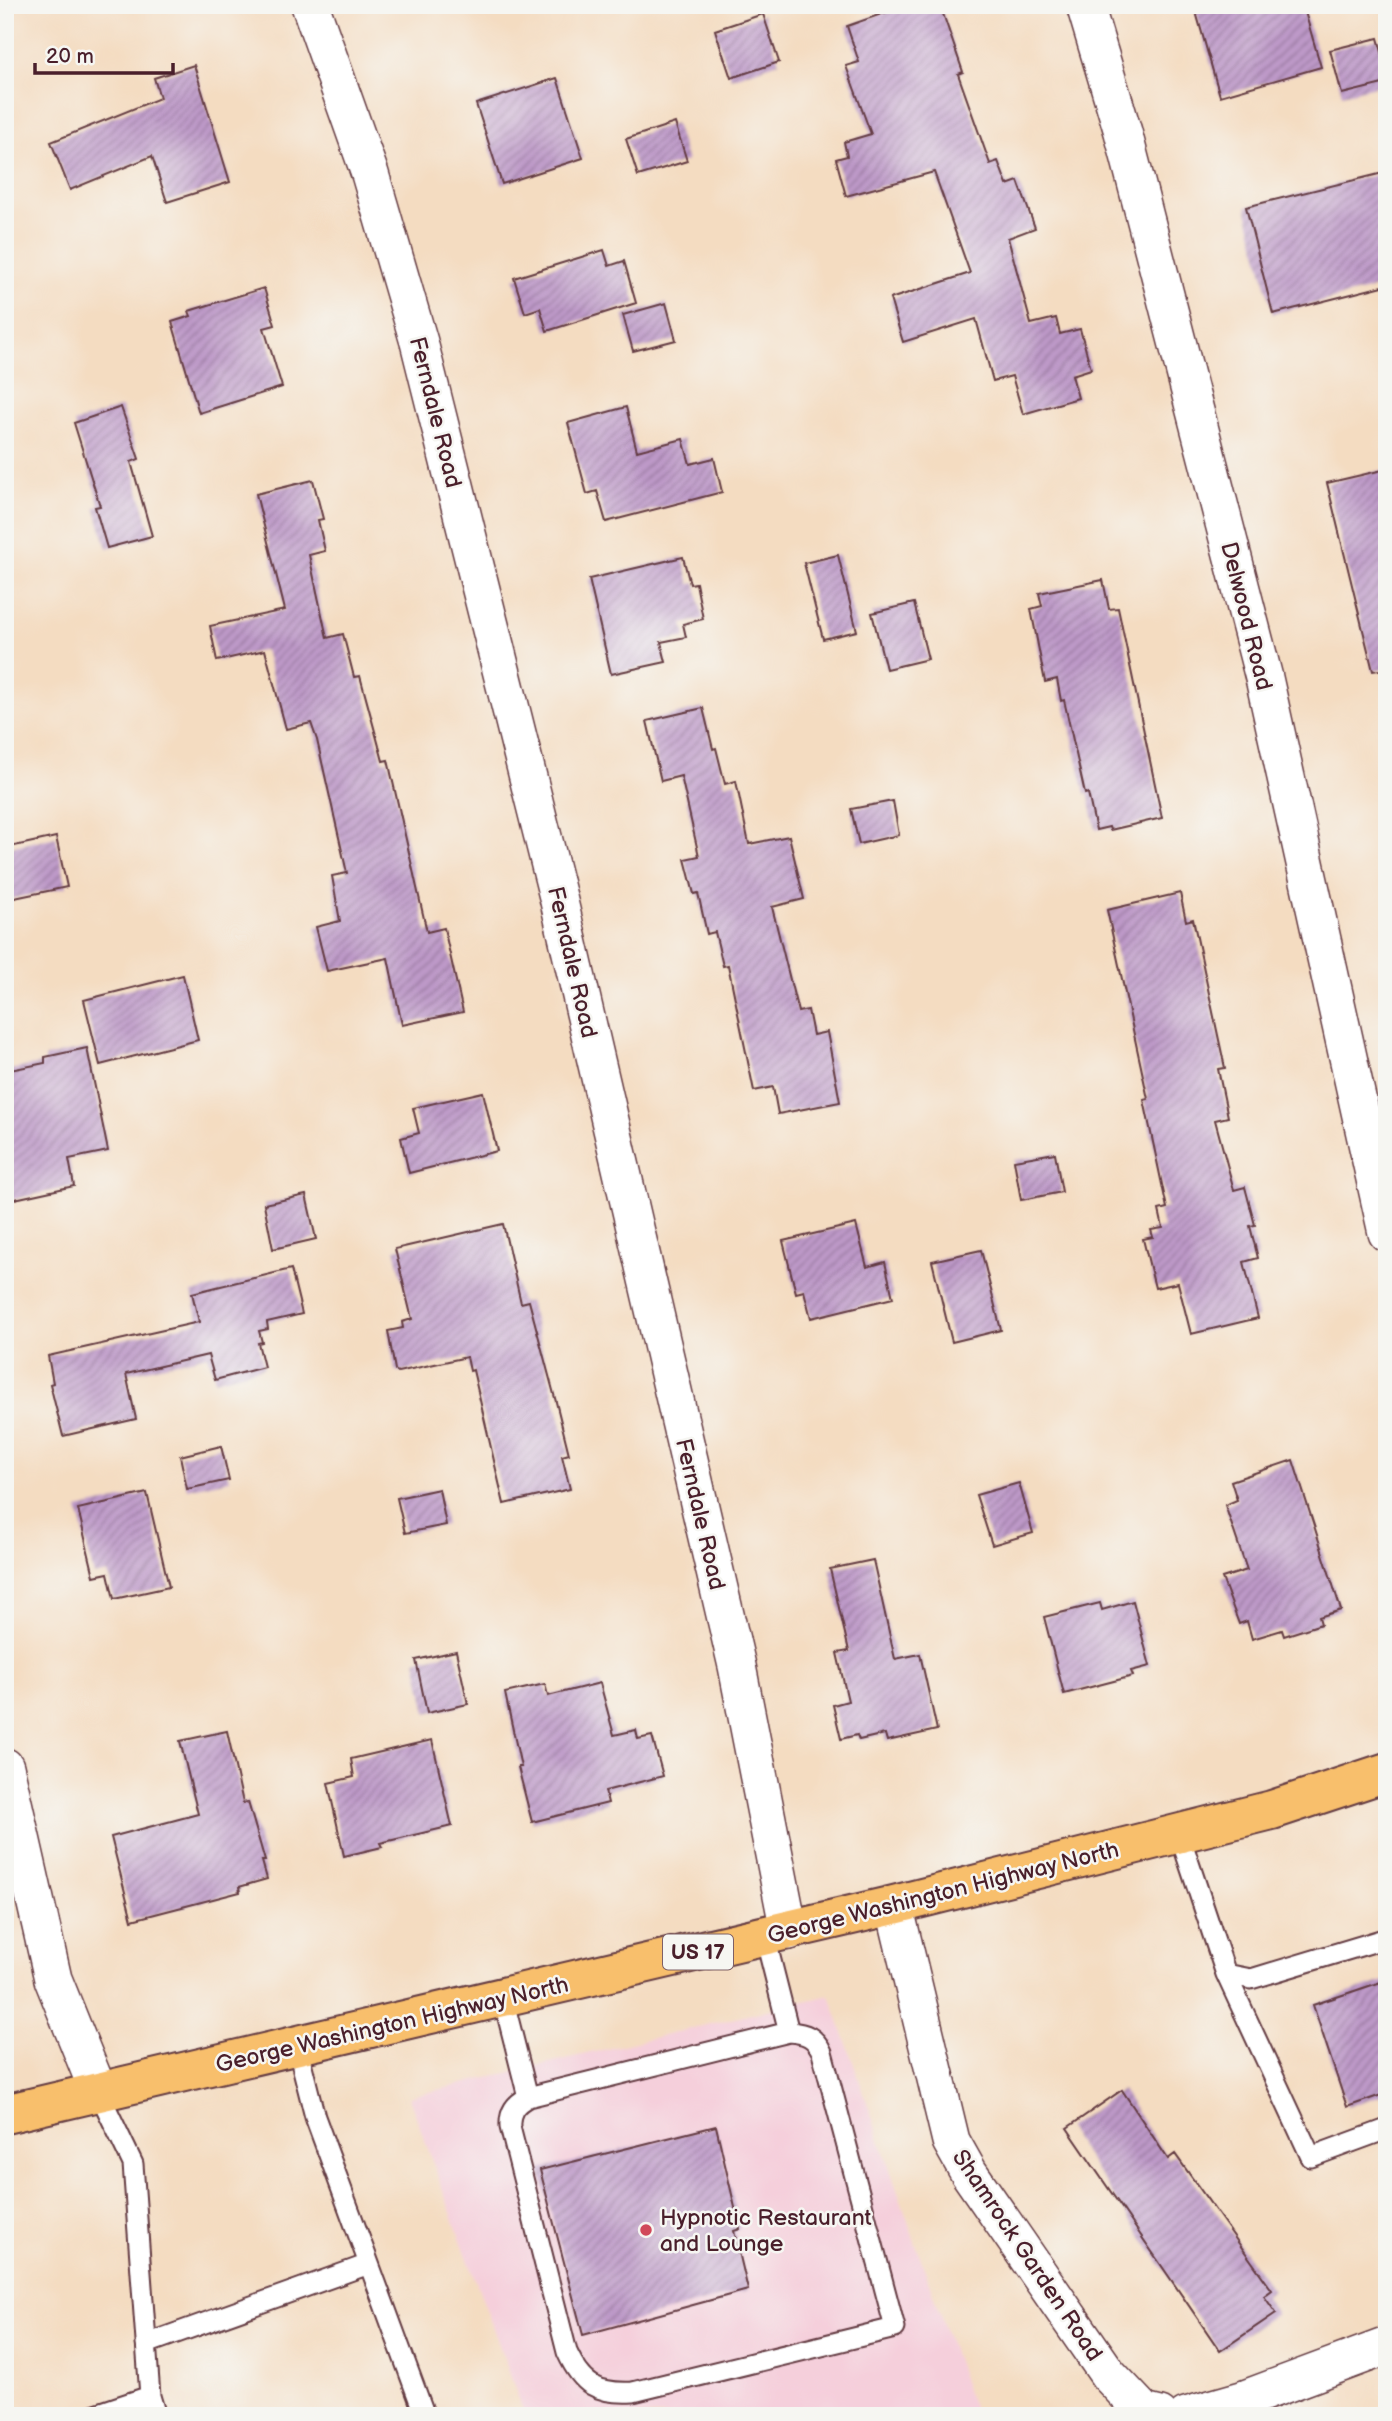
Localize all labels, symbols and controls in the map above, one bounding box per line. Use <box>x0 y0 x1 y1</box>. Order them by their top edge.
scale bar <box>35 32 173 76</box>
text: 20 m <box>46 44 94 69</box>
street label: Ferndale Road <box>403 334 467 491</box>
street label: Delwood Road <box>1214 539 1278 693</box>
street label: Ferndale Road <box>541 884 603 1041</box>
street label: Ferndale Road <box>669 1436 731 1593</box>
street label: George Washington Highway North <box>765 1836 1122 1950</box>
road number: US 17 <box>663 1934 733 1969</box>
street label: George Washington Highway North <box>213 1971 571 2079</box>
street label: Shamrock Garden Road <box>946 2145 1108 2367</box>
place label: Hypnotic Restaurant and Lounge <box>660 2204 872 2258</box>
marker: Hypnotic Restaurant and Lounge <box>638 2222 654 2238</box>

